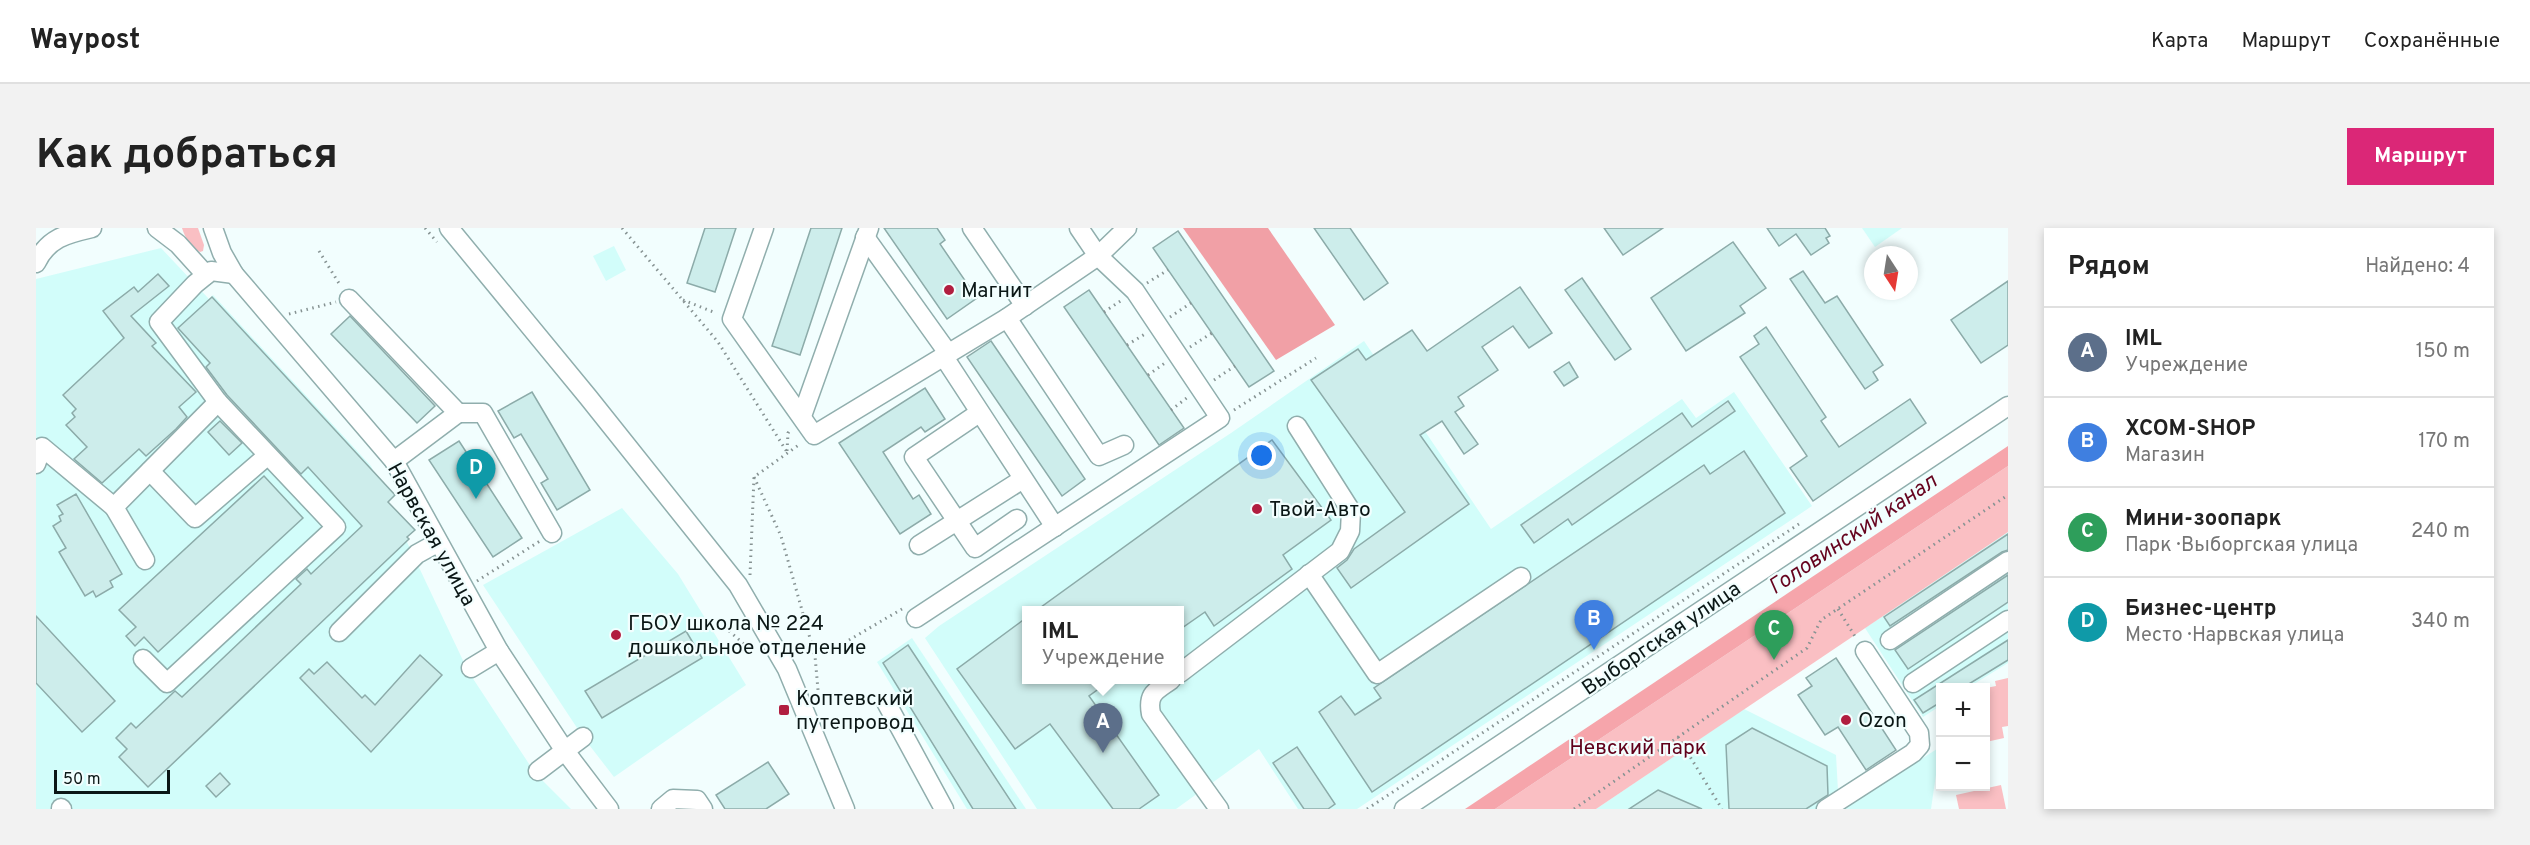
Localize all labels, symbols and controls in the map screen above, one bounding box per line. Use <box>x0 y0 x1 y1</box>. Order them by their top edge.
text: Waypost <box>30 23 140 59</box>
text: Карта <box>2151 28 2208 55</box>
text: Маршрут <box>2241 28 2331 55</box>
text: Сохранённые <box>2364 28 2500 55</box>
button: Маршрут <box>2347 128 2494 185</box>
text: Как добраться <box>36 130 338 183</box>
north arrow <box>1864 246 1918 300</box>
text: Рядом <box>2068 251 2150 284</box>
text: Найдено: 4 <box>2365 254 2470 280</box>
place label: Магнит <box>961 278 1032 305</box>
marker: Магнит <box>942 283 956 297</box>
text: IML <box>2125 326 2162 353</box>
text: A <box>2080 339 2095 365</box>
text: 150 m <box>2416 339 2470 365</box>
text: Учреждение <box>2125 353 2248 379</box>
text: XCOM-SHOP <box>2125 416 2255 443</box>
text: B <box>2081 429 2094 455</box>
text: 170 m <box>2418 429 2470 455</box>
your location <box>1247 441 1276 470</box>
text: Магазин <box>2125 443 2205 469</box>
pin: D <box>456 450 496 499</box>
street label: Нарвская улица <box>380 458 481 611</box>
water label: Головинский канал <box>1764 468 1943 602</box>
place label: Твой-Авто <box>1269 497 1371 524</box>
marker: Твой-Авто <box>1250 502 1264 516</box>
text: Мини-зоопарк <box>2125 506 2281 533</box>
text: C <box>2081 519 2094 545</box>
text: 240 m <box>2411 519 2470 545</box>
text: Парк · Выборгская улица <box>2125 533 2358 559</box>
street label: Выборгская улица <box>1577 576 1746 702</box>
text: Бизнес-центр <box>2125 596 2276 623</box>
pin: B <box>1574 600 1614 650</box>
popup <box>1022 606 1184 684</box>
text: D <box>2080 609 2095 635</box>
text: 340 m <box>2411 609 2470 635</box>
pin: C <box>1754 610 1794 660</box>
place label: ГБОУ школа № 224 дошкольное отделение <box>628 611 866 662</box>
text: IML <box>1041 619 1078 646</box>
text: Место · Нарвская улица <box>2125 623 2344 649</box>
marker: ГБОУ школа № 224 дошкольное отделение <box>609 628 623 642</box>
text: Учреждение <box>1041 646 1165 672</box>
map controls <box>1936 683 1990 791</box>
button: + <box>1936 683 1990 737</box>
place label: Коптевский путепровод <box>796 686 915 737</box>
marker: Коптевский путепровод <box>777 703 791 717</box>
pin: A <box>1084 704 1122 753</box>
place label: Ozon <box>1858 708 1907 735</box>
marker: Ozon <box>1839 713 1853 727</box>
park label: Невский парк <box>1569 735 1707 762</box>
button: − <box>1936 737 1990 791</box>
scale bar <box>54 767 170 794</box>
text: 50 m <box>63 770 101 790</box>

